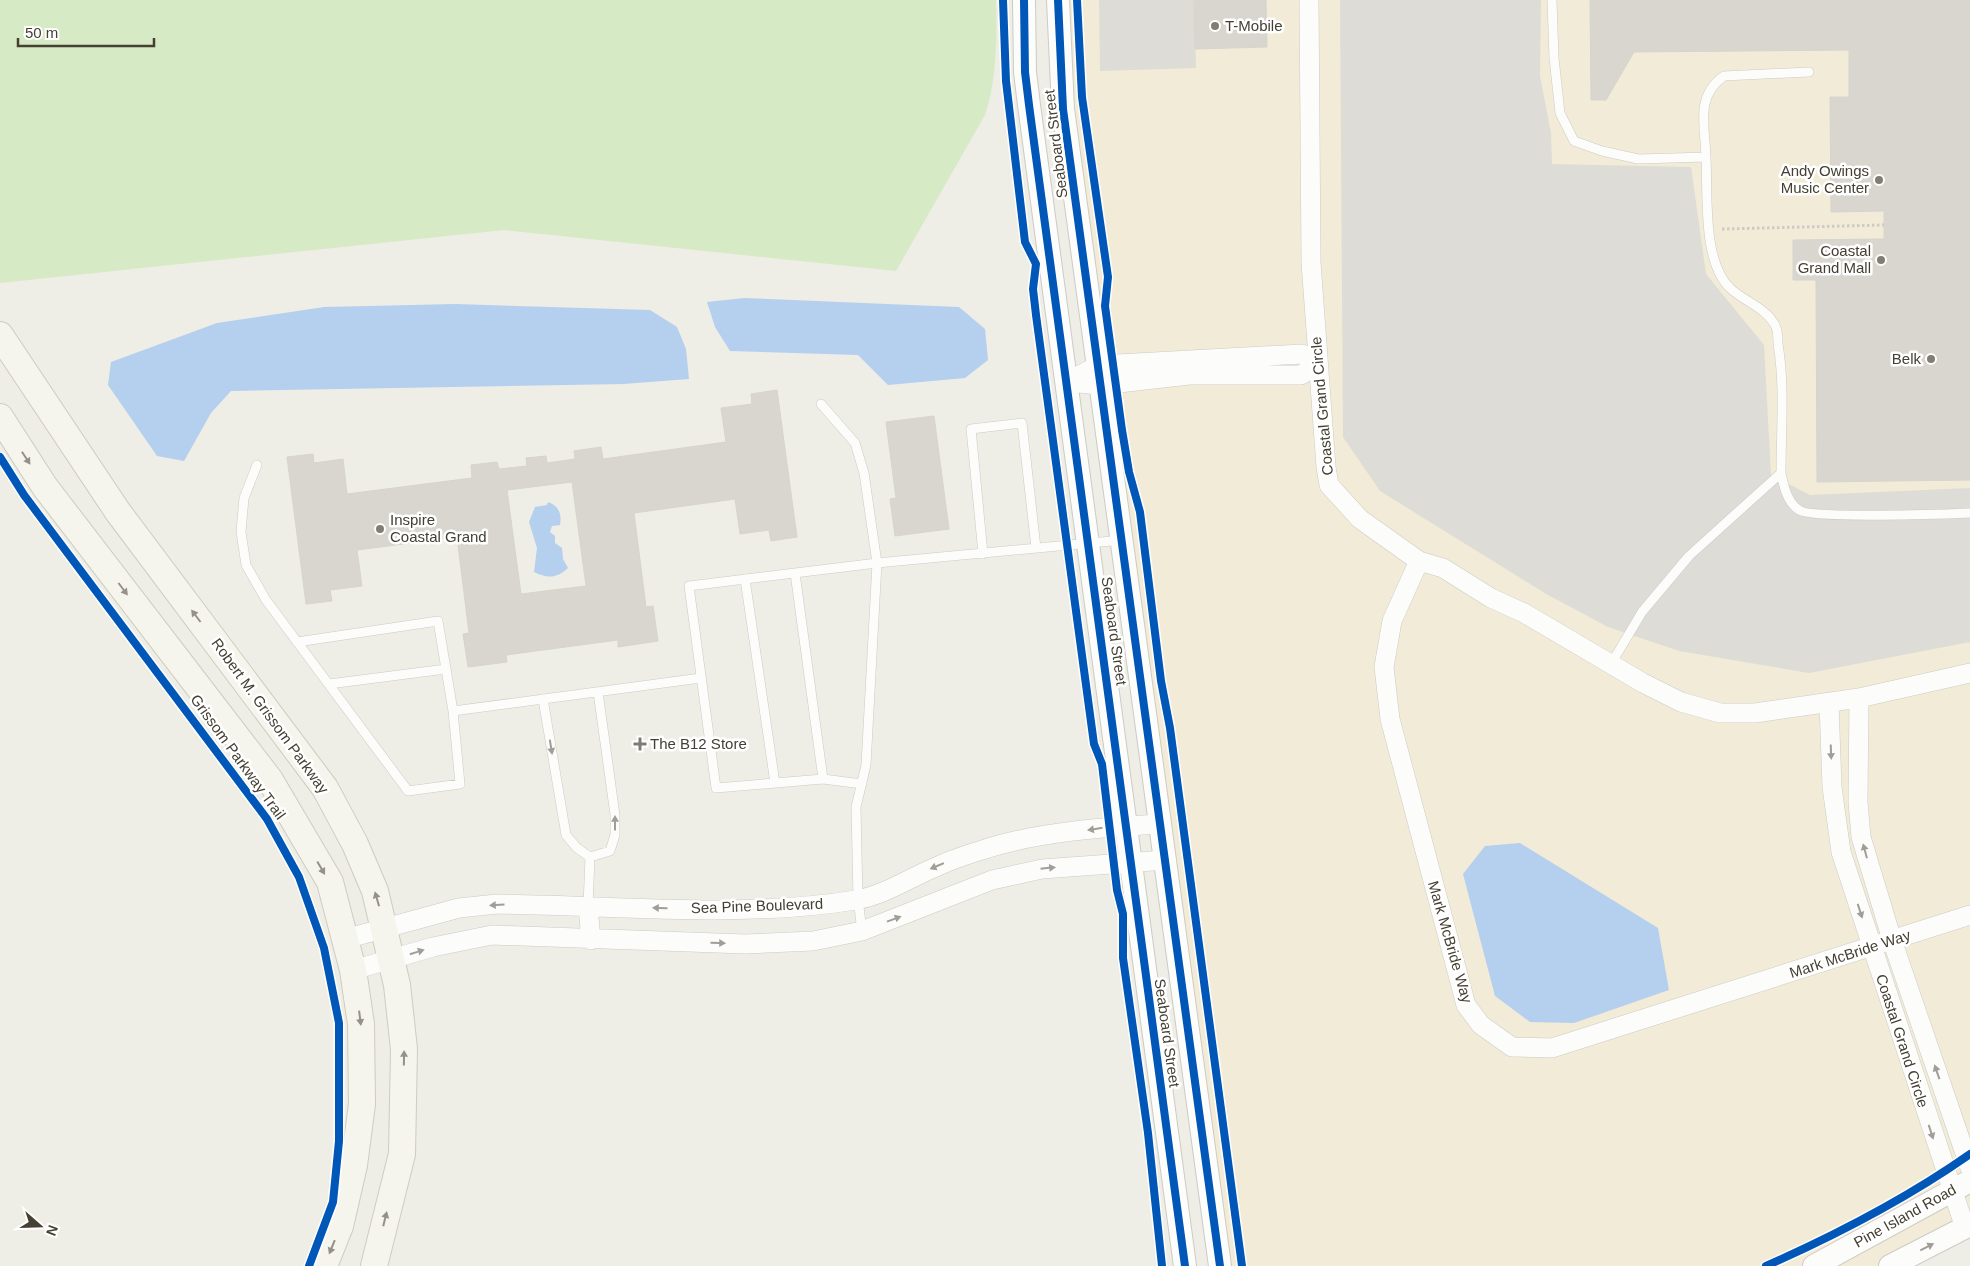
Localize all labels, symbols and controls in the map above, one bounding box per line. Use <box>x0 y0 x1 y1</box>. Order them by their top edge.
scale bar <box>18 15 154 47</box>
place label: T-Mobile <box>1225 17 1283 34</box>
marker: T-Mobile <box>1209 20 1221 32</box>
text: 50 m <box>25 24 58 41</box>
street label: Seaboard Street <box>1040 88 1071 199</box>
place label: Andy Owings Music Center <box>1781 162 1869 196</box>
marker: Andy Owings Music Center <box>1873 174 1885 186</box>
place label: Coastal Grand Mall <box>1798 242 1871 276</box>
marker: Coastal Grand Mall <box>1875 254 1887 266</box>
street label: Coastal Grand Circle <box>1307 336 1336 476</box>
place label: Belk <box>1892 350 1921 367</box>
marker: Belk <box>1925 353 1937 365</box>
one-way arrow <box>22 451 31 465</box>
place label: Inspire Coastal Grand <box>390 511 487 545</box>
marker: Inspire Coastal Grand <box>374 523 386 535</box>
street label: Seaboard Street <box>1098 576 1131 687</box>
one-way arrow <box>117 582 128 595</box>
one-way arrow <box>191 609 201 623</box>
street label: Robert M. Grissom Parkway <box>208 635 333 797</box>
street label: Grissom Parkway Trail <box>187 691 289 822</box>
place label: The B12 Store <box>650 735 747 752</box>
marker: The B12 Store <box>634 738 646 750</box>
one-way arrow <box>548 739 556 755</box>
one-way arrow <box>1827 744 1835 760</box>
one-way arrow <box>611 815 619 831</box>
one-way arrow <box>1087 826 1103 834</box>
one-way arrow <box>1861 843 1869 859</box>
one-way arrow <box>317 861 326 874</box>
one-way arrow <box>930 863 944 871</box>
one-way arrow <box>1040 864 1056 872</box>
street label: Mark McBride Way <box>1425 879 1476 1005</box>
one-way arrow <box>373 891 381 906</box>
street label: Sea Pine Boulevard <box>690 895 824 916</box>
one-way arrow <box>489 901 505 909</box>
one-way arrow <box>652 904 668 912</box>
one-way arrow <box>1856 904 1864 919</box>
one-way arrow <box>887 915 902 923</box>
street label: Mark McBride Way <box>1787 926 1913 981</box>
one-way arrow <box>710 939 726 947</box>
one-way arrow <box>410 948 425 956</box>
street label: Coastal Grand Circle <box>1873 972 1932 1110</box>
street label: Seaboard Street <box>1151 978 1184 1089</box>
one-way arrow <box>356 1010 364 1026</box>
one-way arrow <box>400 1050 408 1066</box>
one-way arrow <box>1933 1064 1941 1079</box>
one-way arrow <box>1928 1125 1936 1140</box>
street label: Pine Island Road <box>1851 1180 1959 1251</box>
north arrow <box>15 1201 65 1251</box>
one-way arrow <box>382 1211 390 1226</box>
text: N <box>43 1223 61 1238</box>
one-way arrow <box>327 1239 335 1254</box>
one-way arrow <box>1920 1243 1934 1251</box>

